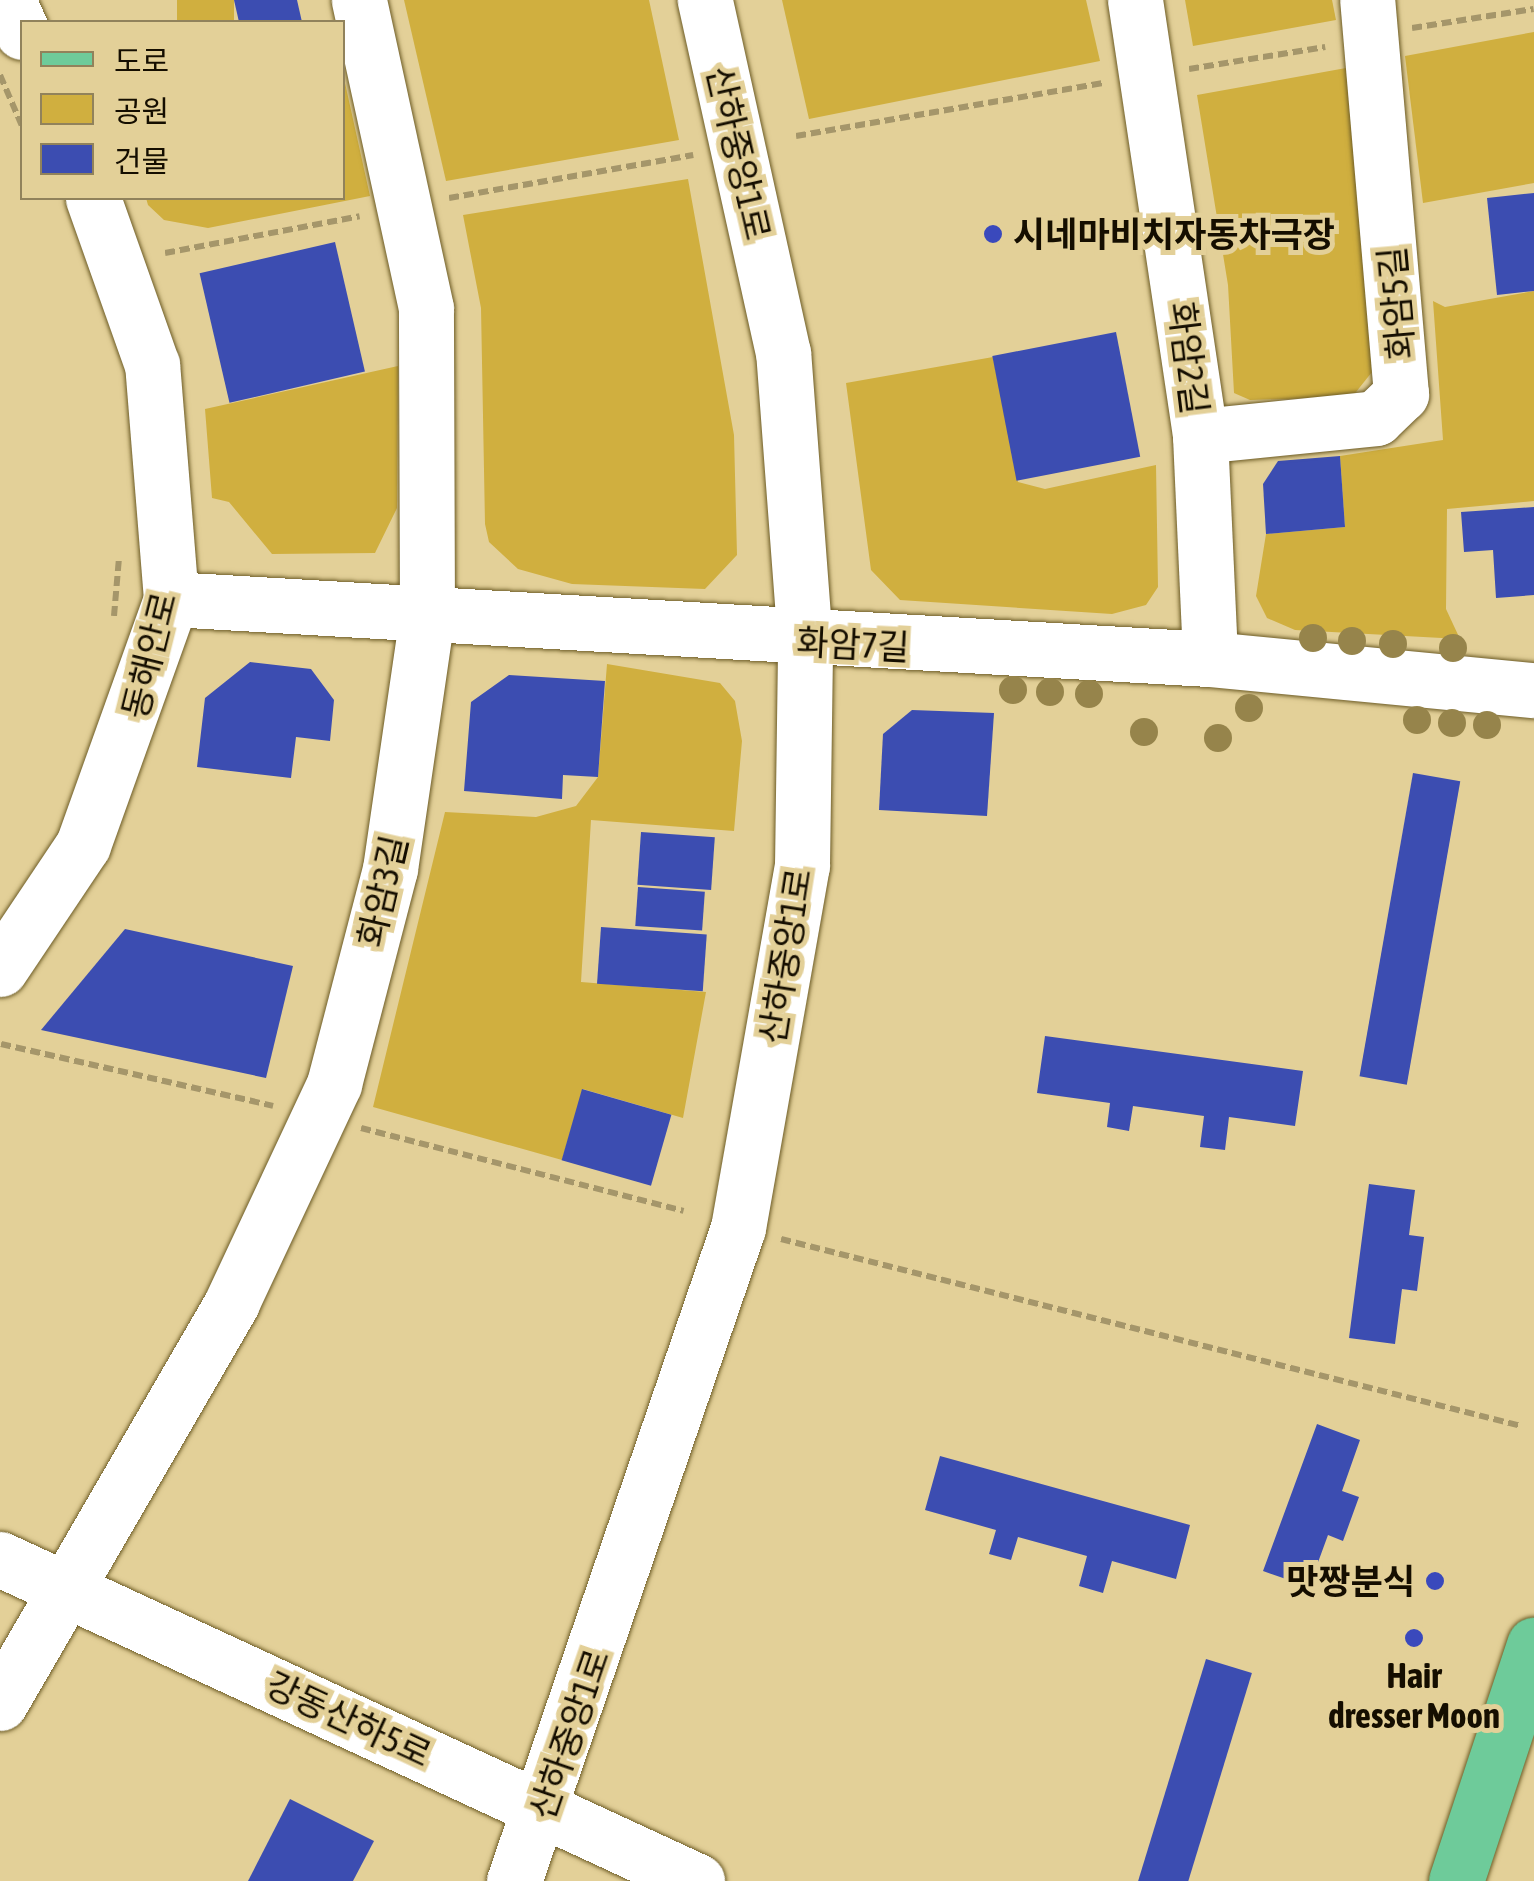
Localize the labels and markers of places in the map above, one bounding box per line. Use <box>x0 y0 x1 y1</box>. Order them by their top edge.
place label: 시네마비치자동차극장 <box>1013 213 1335 255</box>
marker: 시네마비치자동차극장 <box>982 223 1004 245</box>
place label: 맛짱분식 <box>1286 1560 1415 1602</box>
marker: 맛짱분식 <box>1424 1570 1446 1592</box>
marker: Hair dresser Moon <box>1403 1627 1425 1649</box>
place label: Hair dresser Moon <box>1328 1654 1500 1736</box>

